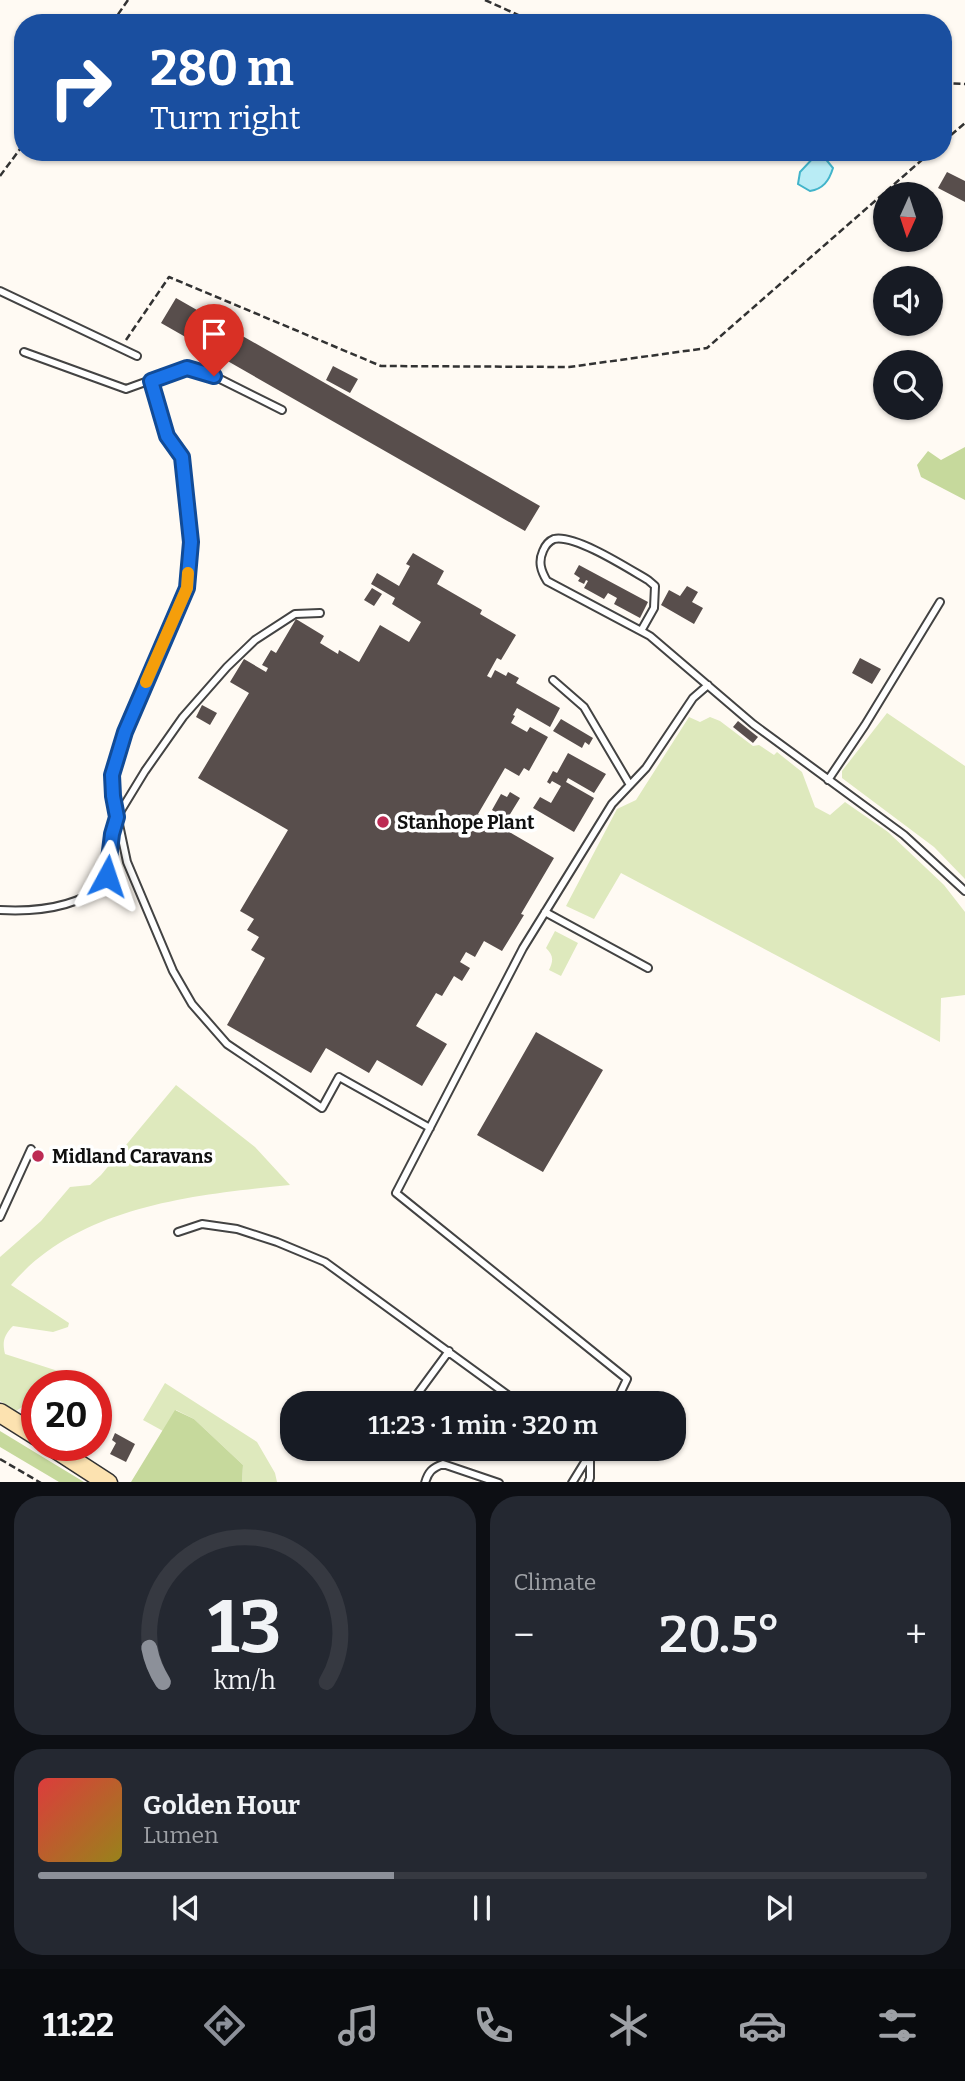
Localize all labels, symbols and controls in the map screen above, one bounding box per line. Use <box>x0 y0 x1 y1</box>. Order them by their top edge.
text: 280 m <box>150 39 294 98</box>
icon: right <box>35 42 126 133</box>
text: Turn right <box>150 99 301 137</box>
north arrow <box>873 182 943 252</box>
map controls <box>873 182 943 420</box>
button: sound <box>873 266 943 336</box>
pin <box>184 304 244 376</box>
icon: arrive <box>195 315 233 353</box>
button: search <box>873 350 943 420</box>
place label: Stanhope Plant <box>397 811 535 834</box>
marker: Stanhope Plant <box>375 814 391 830</box>
position arrow <box>70 839 144 913</box>
place label: Midland Caravans <box>52 1145 213 1168</box>
marker: Midland Caravans <box>30 1148 46 1164</box>
speed limit sign: 20 <box>21 1370 112 1461</box>
text: 11:23 · 1 min · 320 m <box>368 1410 598 1441</box>
text: Climate <box>514 1568 596 1596</box>
text: 13 <box>208 1584 281 1671</box>
text: 20.5° <box>659 1603 781 1666</box>
text: − <box>514 1612 534 1658</box>
text: + <box>905 1612 927 1658</box>
text: km/h <box>214 1665 276 1695</box>
text: Golden Hour <box>143 1790 300 1821</box>
text: Lumen <box>143 1821 219 1849</box>
icon: previous <box>167 1889 205 1927</box>
icon: pause <box>463 1889 501 1927</box>
icon: next <box>760 1889 798 1927</box>
icon: directions <box>200 2001 249 2050</box>
icon: music <box>334 2001 383 2050</box>
icon: phone <box>469 2001 518 2050</box>
icon: climate <box>604 2001 653 2050</box>
icon: car <box>738 2001 787 2050</box>
icon: filters <box>873 2001 922 2050</box>
text: 11:22 <box>43 2006 114 2044</box>

